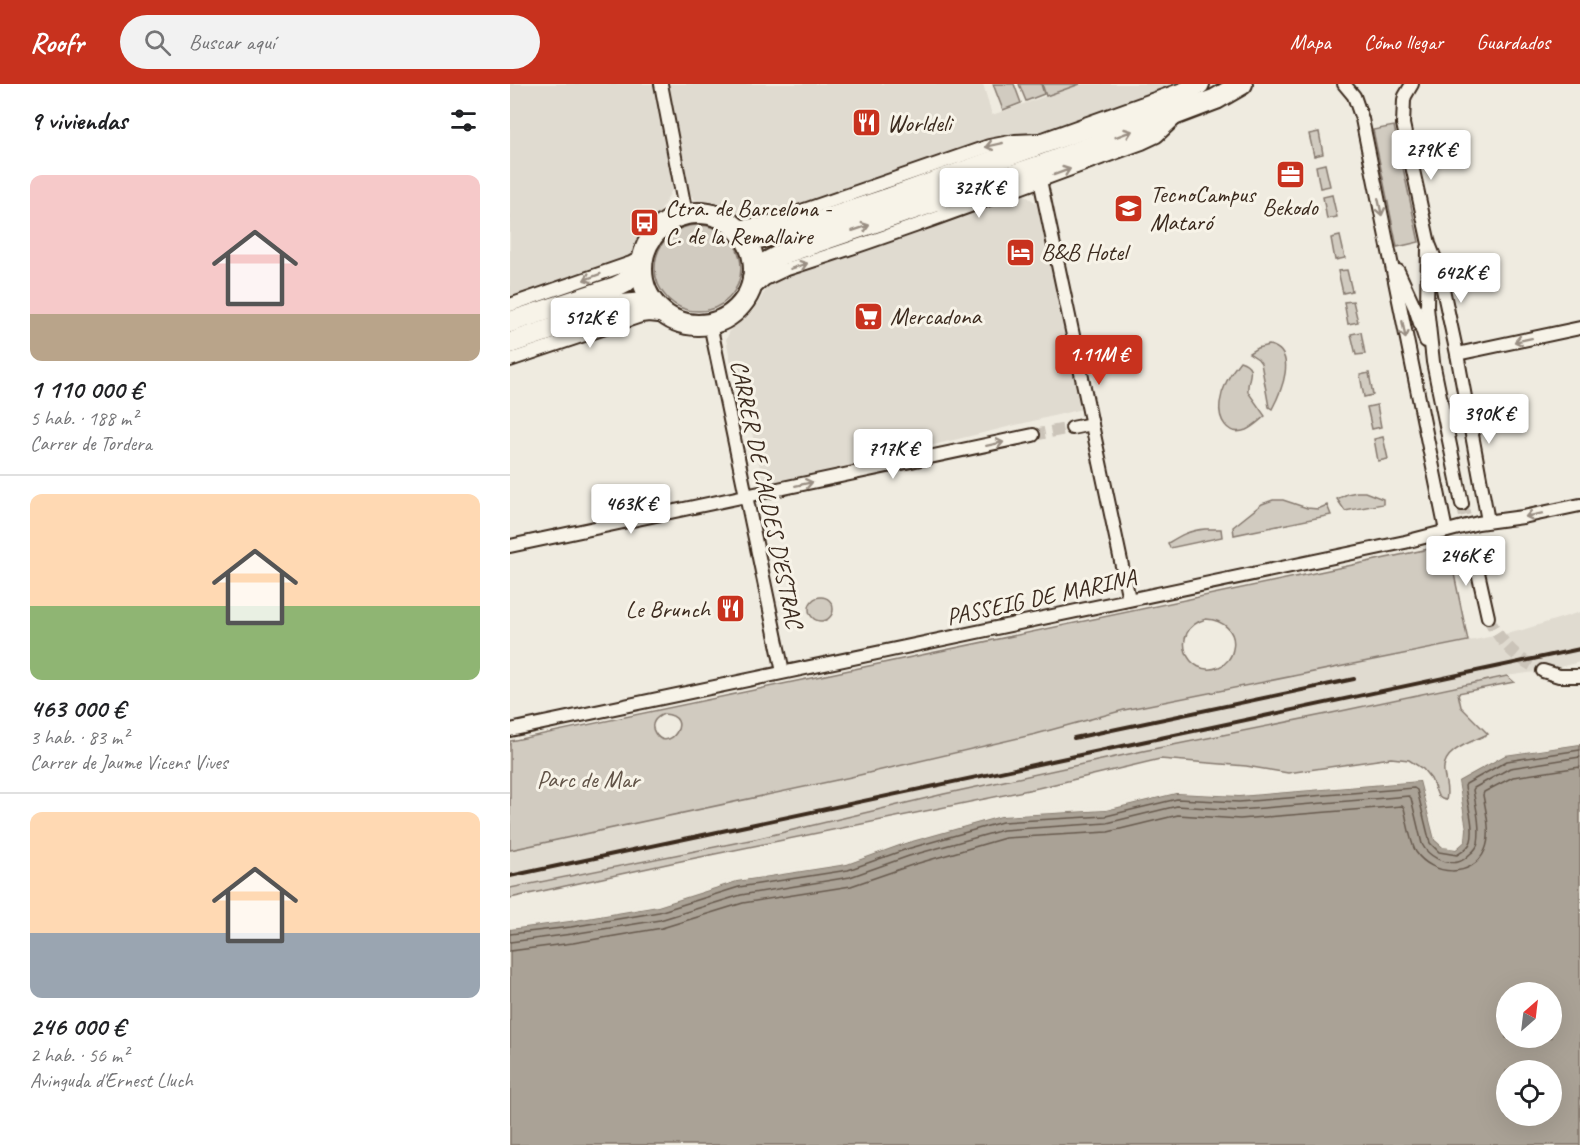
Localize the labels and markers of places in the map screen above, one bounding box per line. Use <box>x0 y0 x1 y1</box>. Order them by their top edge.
restaurant icon: Worldeli <box>850 107 882 139</box>
place label: Worldeli <box>887 108 955 138</box>
pin: 279K € <box>1382 130 1480 181</box>
office icon: Bekodo <box>1274 158 1306 190</box>
pin: 327K € <box>930 168 1028 219</box>
place label: TecnoCampus Mataró <box>1150 179 1257 237</box>
school or university icon: TecnoCampus Mataró <box>1113 192 1145 224</box>
place label: Bekodo <box>1262 192 1319 222</box>
place label: Ctra. de Barcelona - C. de la Remallaire <box>665 193 832 251</box>
bus stop icon: Ctra. de Barcelona - C. de la Remallaire <box>628 206 660 238</box>
hotel icon: B&B Hotel <box>1004 236 1036 268</box>
place label: B&B Hotel <box>1041 237 1131 267</box>
pin: 642K € <box>1412 253 1510 304</box>
pin: 512K € <box>541 298 639 349</box>
supermarket icon: Mercadona <box>853 300 885 332</box>
place label: Mercadona <box>890 301 982 331</box>
pin: 1.11M € <box>1044 335 1154 386</box>
pin: 390K € <box>1440 394 1538 445</box>
pin: 717K € <box>844 429 942 480</box>
pin: 463K € <box>582 484 680 535</box>
pin: 246K € <box>1417 536 1515 587</box>
restaurant icon: Le Brunch <box>715 593 747 625</box>
place label: Le Brunch <box>625 594 712 624</box>

